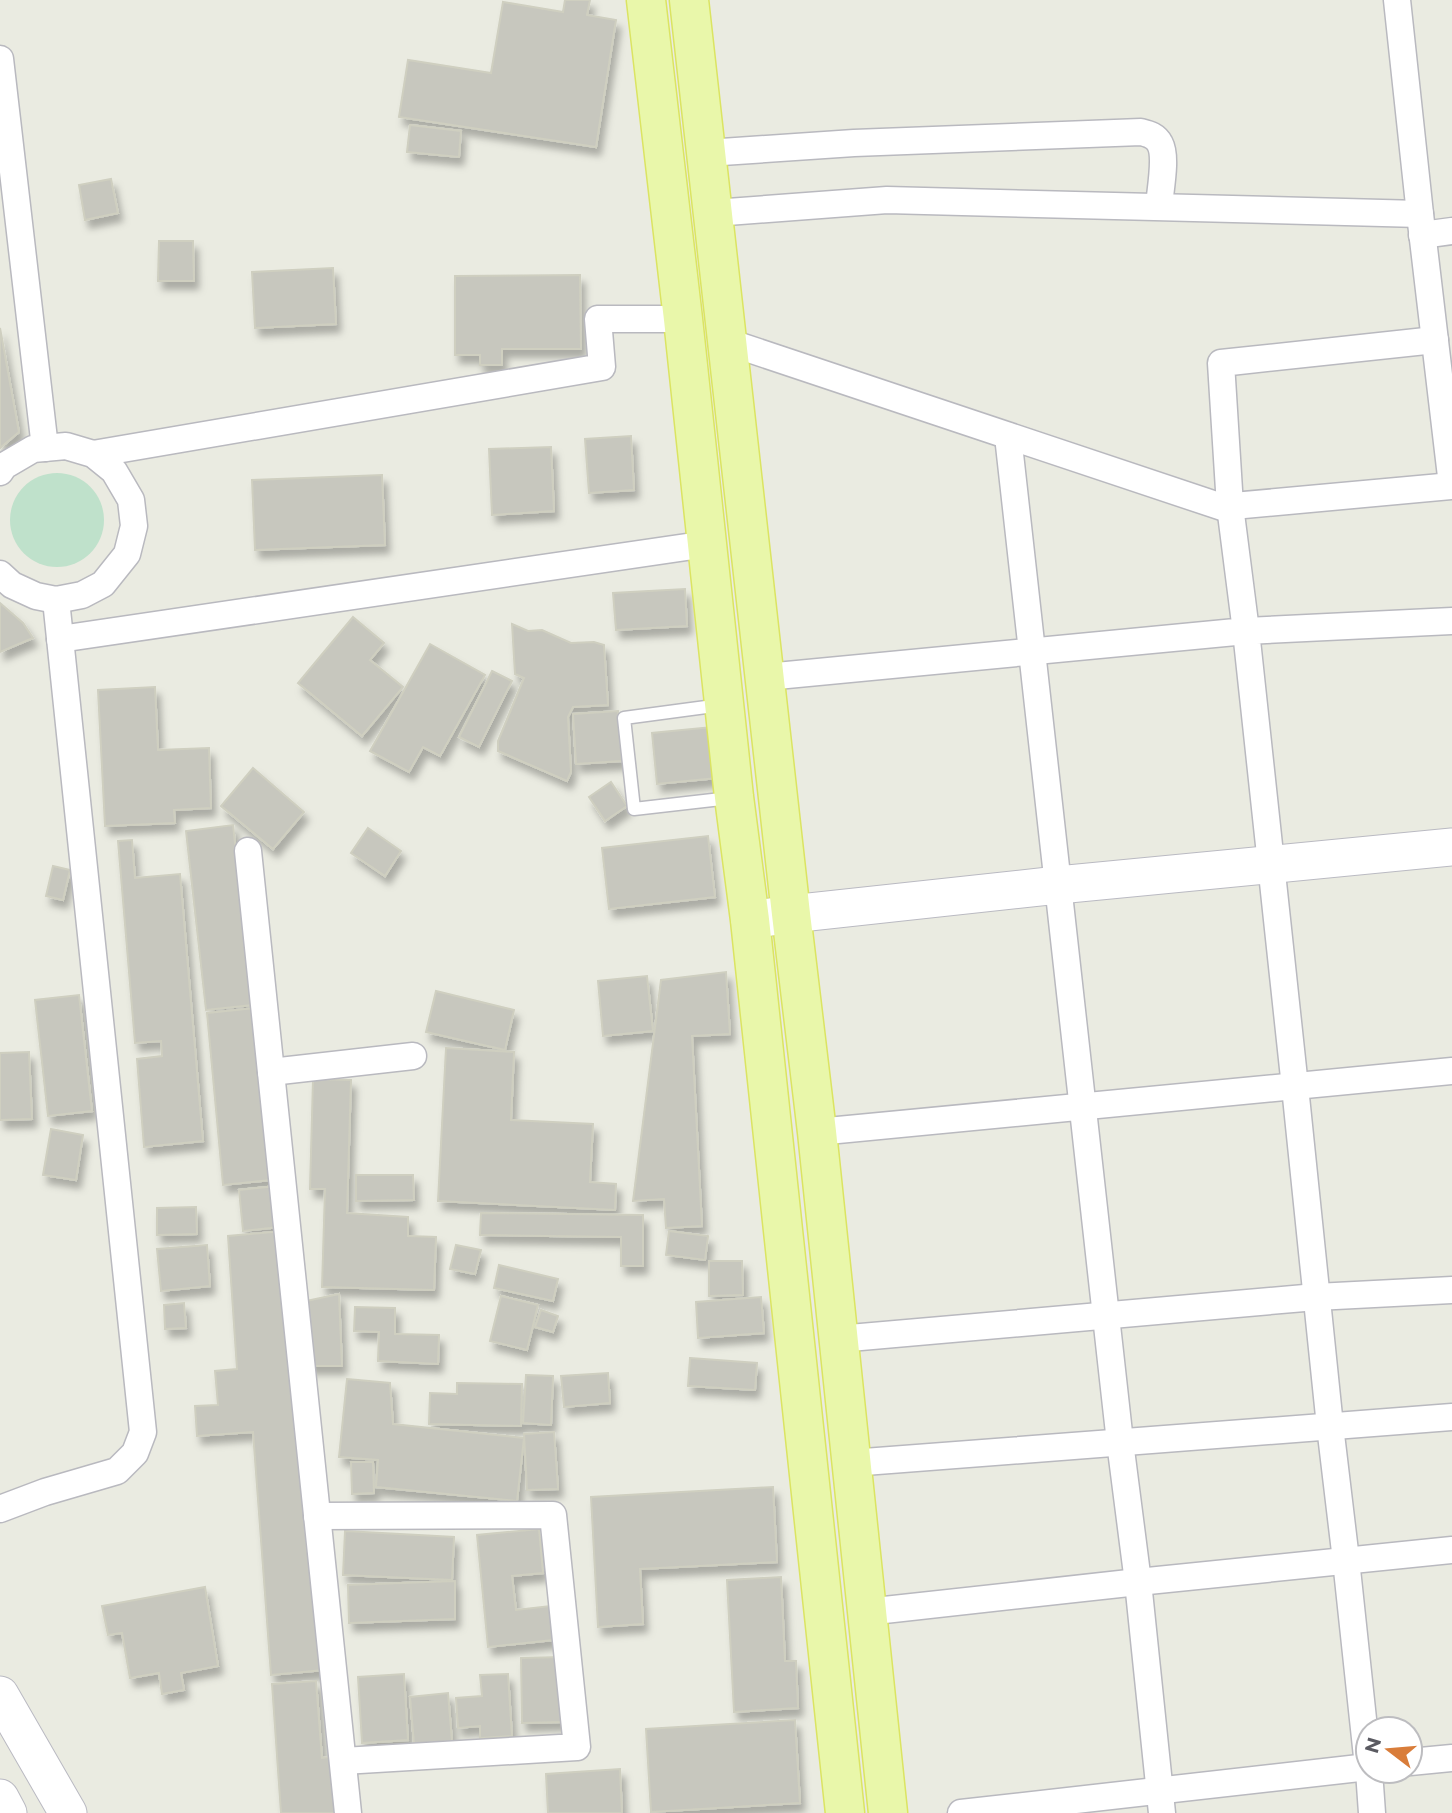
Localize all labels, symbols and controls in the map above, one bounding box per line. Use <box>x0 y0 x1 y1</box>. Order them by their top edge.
north arrow <box>1354 1715 1424 1785</box>
text: N <box>1360 1735 1386 1756</box>

